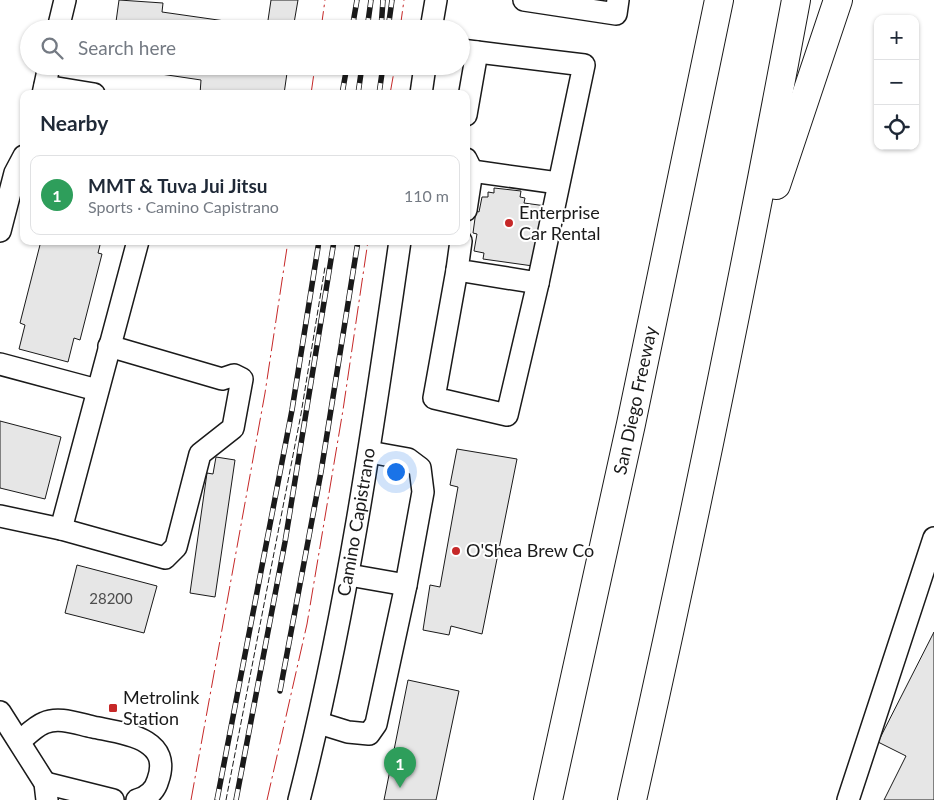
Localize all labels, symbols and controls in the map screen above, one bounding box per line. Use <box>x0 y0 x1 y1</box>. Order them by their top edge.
map controls <box>874 15 919 150</box>
button: + <box>874 15 919 60</box>
search box <box>20 20 470 75</box>
icon: search <box>38 34 66 62</box>
text: Search here <box>78 36 176 59</box>
button: − <box>874 60 919 105</box>
button: locate <box>874 105 919 150</box>
text: Nearby <box>40 110 108 135</box>
text: MMT & Tuva Jui Jitsu <box>88 174 267 197</box>
text: 1 <box>52 186 62 205</box>
text: 110 m <box>404 186 449 205</box>
text: Sports · Camino Capistrano <box>88 197 279 216</box>
place label: Enterprise Car Rental <box>519 201 601 244</box>
marker: Enterprise Car Rental <box>503 217 515 229</box>
street label: San Diego Freeway <box>608 323 661 477</box>
street label: Camino Capistrano <box>332 446 379 598</box>
your location <box>383 459 409 485</box>
place label: O'Shea Brew Co <box>466 539 594 561</box>
marker: O'Shea Brew Co <box>450 545 462 557</box>
house number: 28200 <box>89 589 133 607</box>
place label: Metrolink Station <box>123 686 200 729</box>
marker: Metrolink Station <box>107 702 119 714</box>
pin: 1 <box>384 747 416 788</box>

